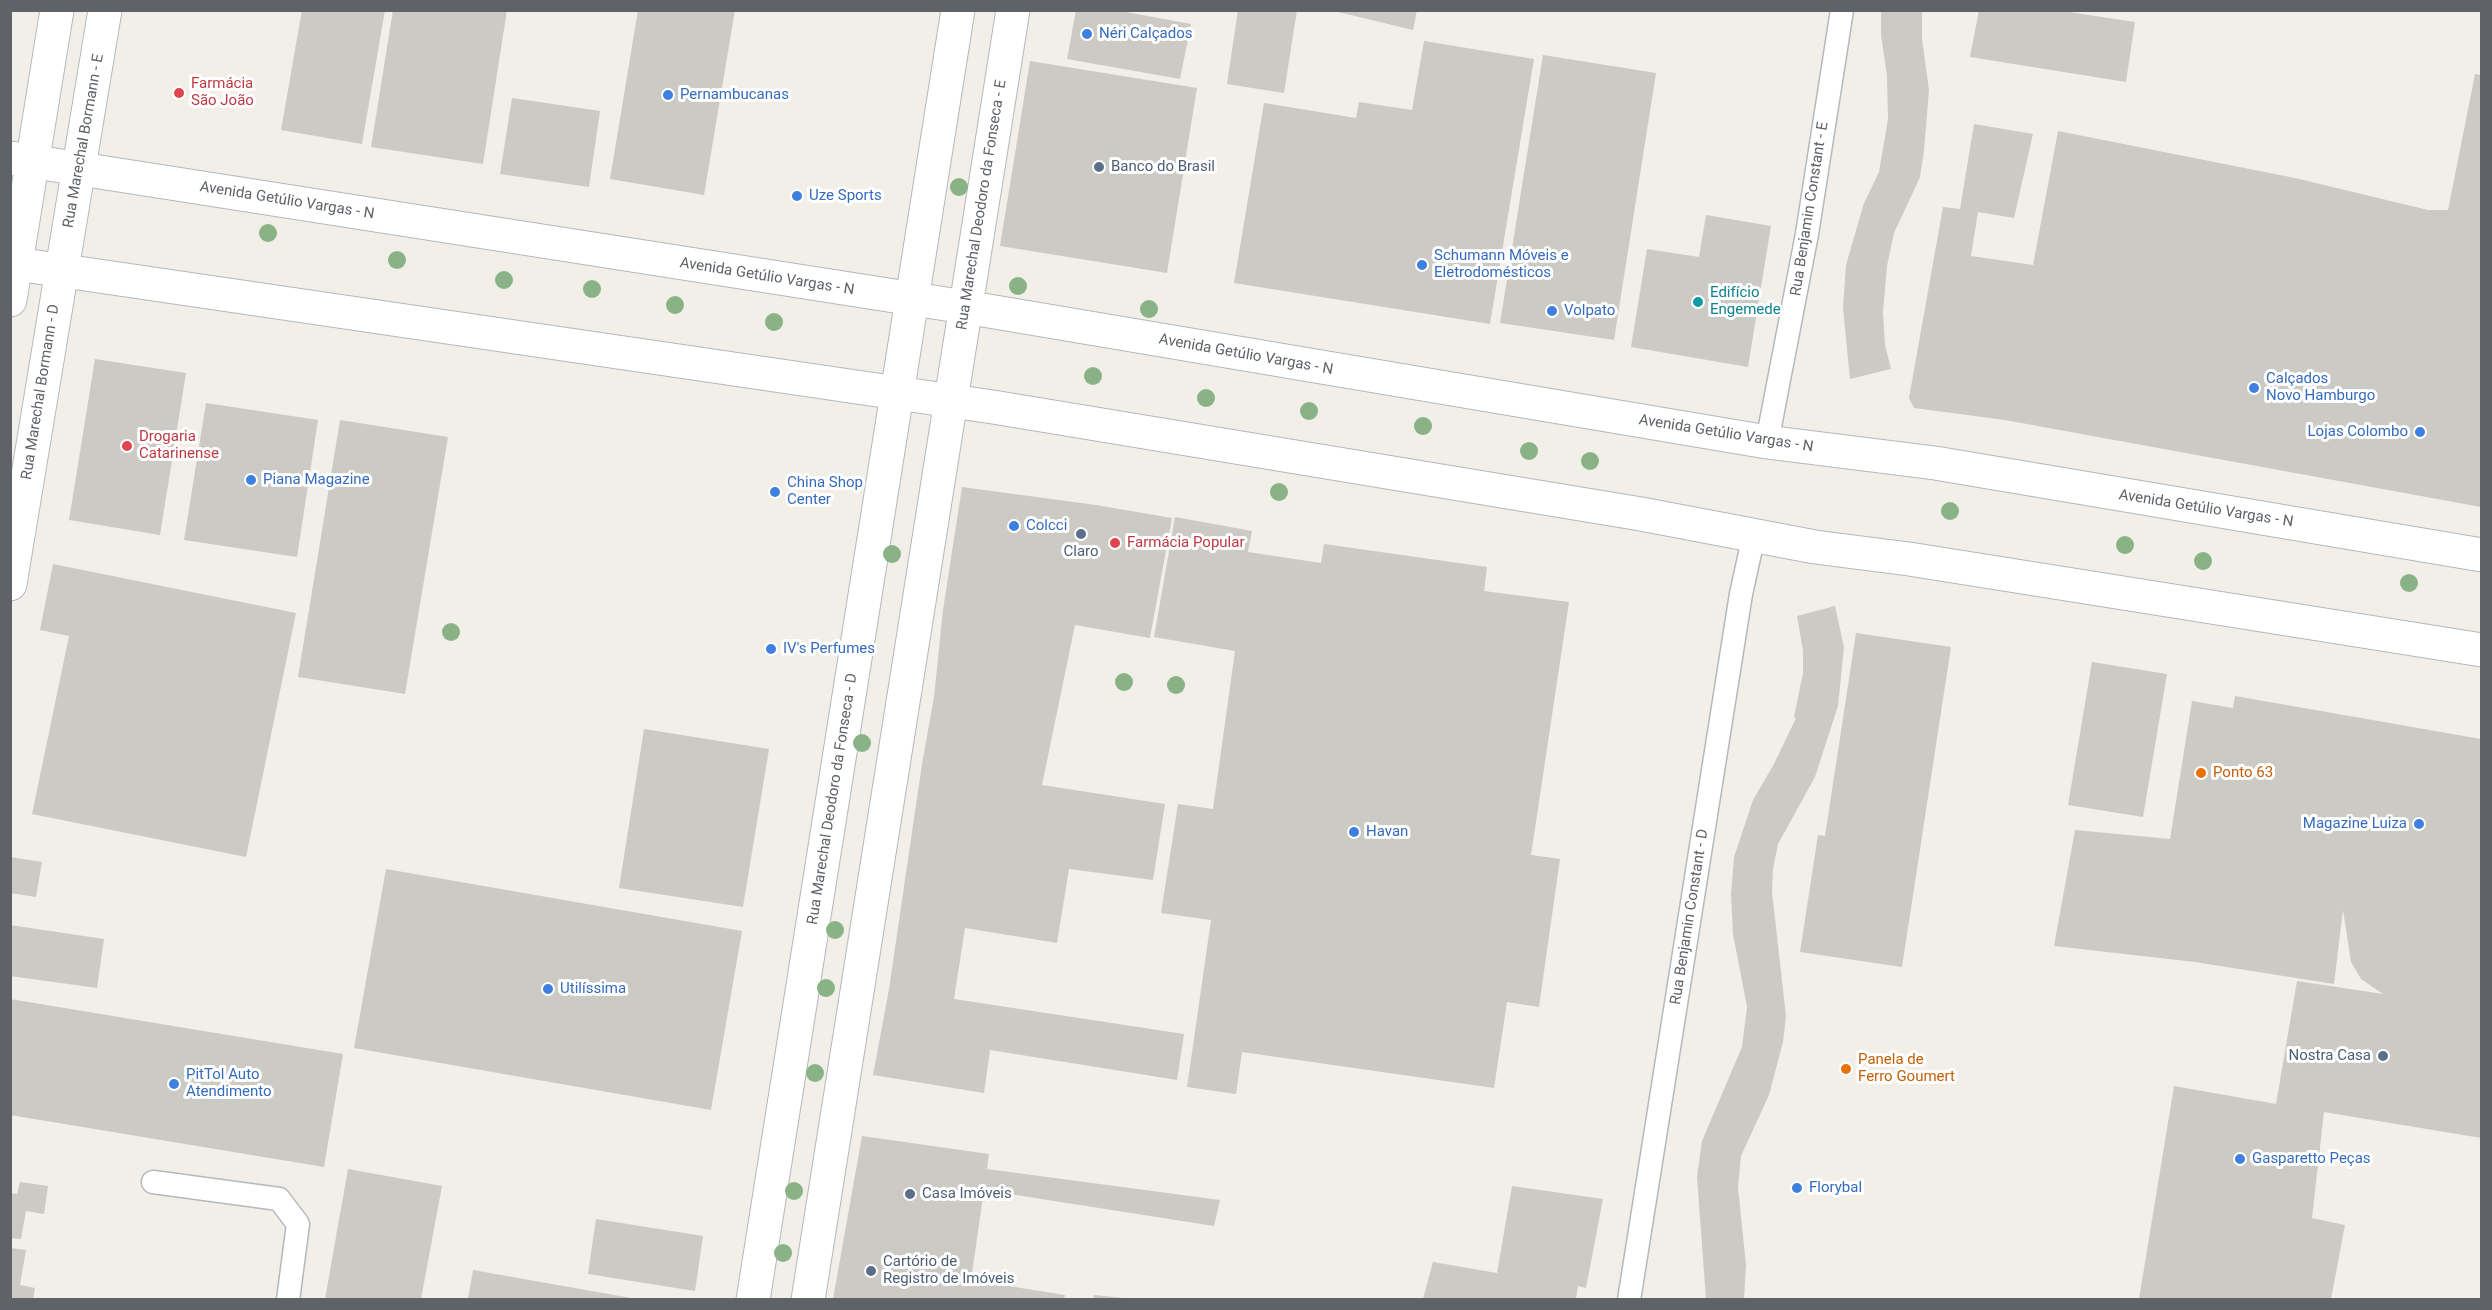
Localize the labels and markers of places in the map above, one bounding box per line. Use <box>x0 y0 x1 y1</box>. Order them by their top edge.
place label: Néri Calçados <box>1099 25 1192 43</box>
marker: Néri Calçados <box>1080 27 1094 41</box>
place label: Farmácia São João <box>191 75 254 110</box>
marker: Farmácia São João <box>172 86 186 100</box>
place label: Pernambucanas <box>680 86 789 104</box>
marker: Pernambucanas <box>661 88 675 102</box>
place label: Banco do Brasil <box>1111 158 1215 176</box>
marker: Banco do Brasil <box>1092 160 1106 174</box>
place label: Uze Sports <box>809 187 882 205</box>
marker: Uze Sports <box>790 189 804 203</box>
place label: Schumann Móveis e Eletrodomésticos <box>1434 247 1569 282</box>
marker: Schumann Móveis e Eletrodomésticos <box>1415 258 1429 272</box>
place label: Edifício Engemede <box>1710 284 1781 319</box>
marker: Edifício Engemede <box>1691 295 1705 309</box>
place label: Volpato <box>1564 302 1615 320</box>
marker: Volpato <box>1545 304 1559 318</box>
place label: Calçados Novo Hamburgo <box>2266 370 2375 405</box>
marker: Calçados Novo Hamburgo <box>2247 381 2261 395</box>
place label: Lojas Colombo <box>2308 423 2408 441</box>
marker: Lojas Colombo <box>2413 425 2427 439</box>
place label: Drogaria Catarinense <box>139 428 219 463</box>
marker: Drogaria Catarinense <box>120 439 134 453</box>
place label: Piana Magazine <box>263 471 370 489</box>
marker: Piana Magazine <box>244 473 258 487</box>
place label: China Shop Center <box>787 474 863 509</box>
marker: China Shop Center <box>768 485 782 499</box>
place label: Colcci <box>1026 517 1067 535</box>
marker: Colcci <box>1007 519 1021 533</box>
marker: Claro <box>1074 527 1088 541</box>
place label: Farmácia Popular <box>1127 534 1244 552</box>
marker: Farmácia Popular <box>1108 536 1122 550</box>
place label: Claro <box>1063 543 1099 561</box>
place label: IV's Perfumes <box>783 640 875 658</box>
marker: IV's Perfumes <box>764 642 778 656</box>
place label: Ponto 63 <box>2213 764 2273 782</box>
marker: Ponto 63 <box>2194 766 2208 780</box>
place label: Magazine Luiza <box>2303 815 2407 833</box>
marker: Magazine Luiza <box>2412 817 2426 831</box>
place label: Havan <box>1366 823 1408 841</box>
marker: Havan <box>1347 825 1361 839</box>
place label: Utilíssima <box>560 980 626 998</box>
marker: Utilíssima <box>541 982 555 996</box>
place label: Nostra Casa <box>2289 1047 2371 1065</box>
marker: Nostra Casa <box>2376 1049 2390 1063</box>
place label: Panela de Ferro Goumert <box>1858 1051 1955 1086</box>
marker: Panela de Ferro Goumert <box>1839 1062 1853 1076</box>
place label: PitTol Auto Atendimento <box>186 1066 272 1101</box>
marker: PitTol Auto Atendimento <box>167 1077 181 1091</box>
place label: Gasparetto Peças <box>2252 1150 2371 1168</box>
marker: Gasparetto Peças <box>2233 1152 2247 1166</box>
place label: Florybal <box>1809 1179 1862 1197</box>
marker: Florybal <box>1790 1181 1804 1195</box>
place label: Casa Imóveis <box>922 1185 1012 1203</box>
marker: Casa Imóveis <box>903 1187 917 1201</box>
place label: Cartório de Registro de Imóveis <box>883 1253 1014 1288</box>
marker: Cartório de Registro de Imóveis <box>864 1264 878 1278</box>

